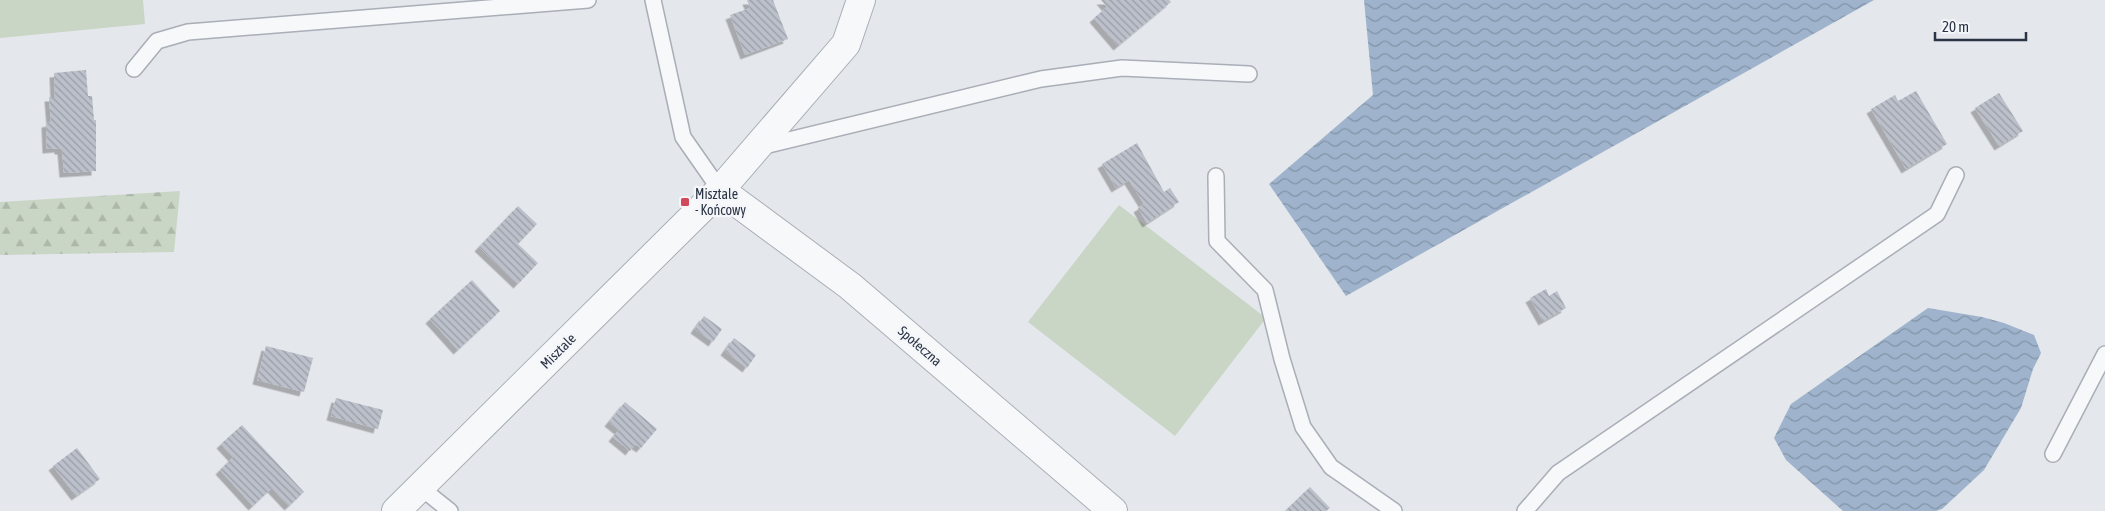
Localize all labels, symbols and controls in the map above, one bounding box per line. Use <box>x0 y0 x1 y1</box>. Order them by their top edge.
scale bar <box>1935 10 2026 42</box>
text: 20 m <box>1942 18 1969 35</box>
place label: Misztale - Końcowy <box>695 186 746 218</box>
marker: Misztale - Końcowy <box>679 196 691 208</box>
street label: Społeczna <box>895 323 945 369</box>
street label: Misztale <box>537 330 579 372</box>

